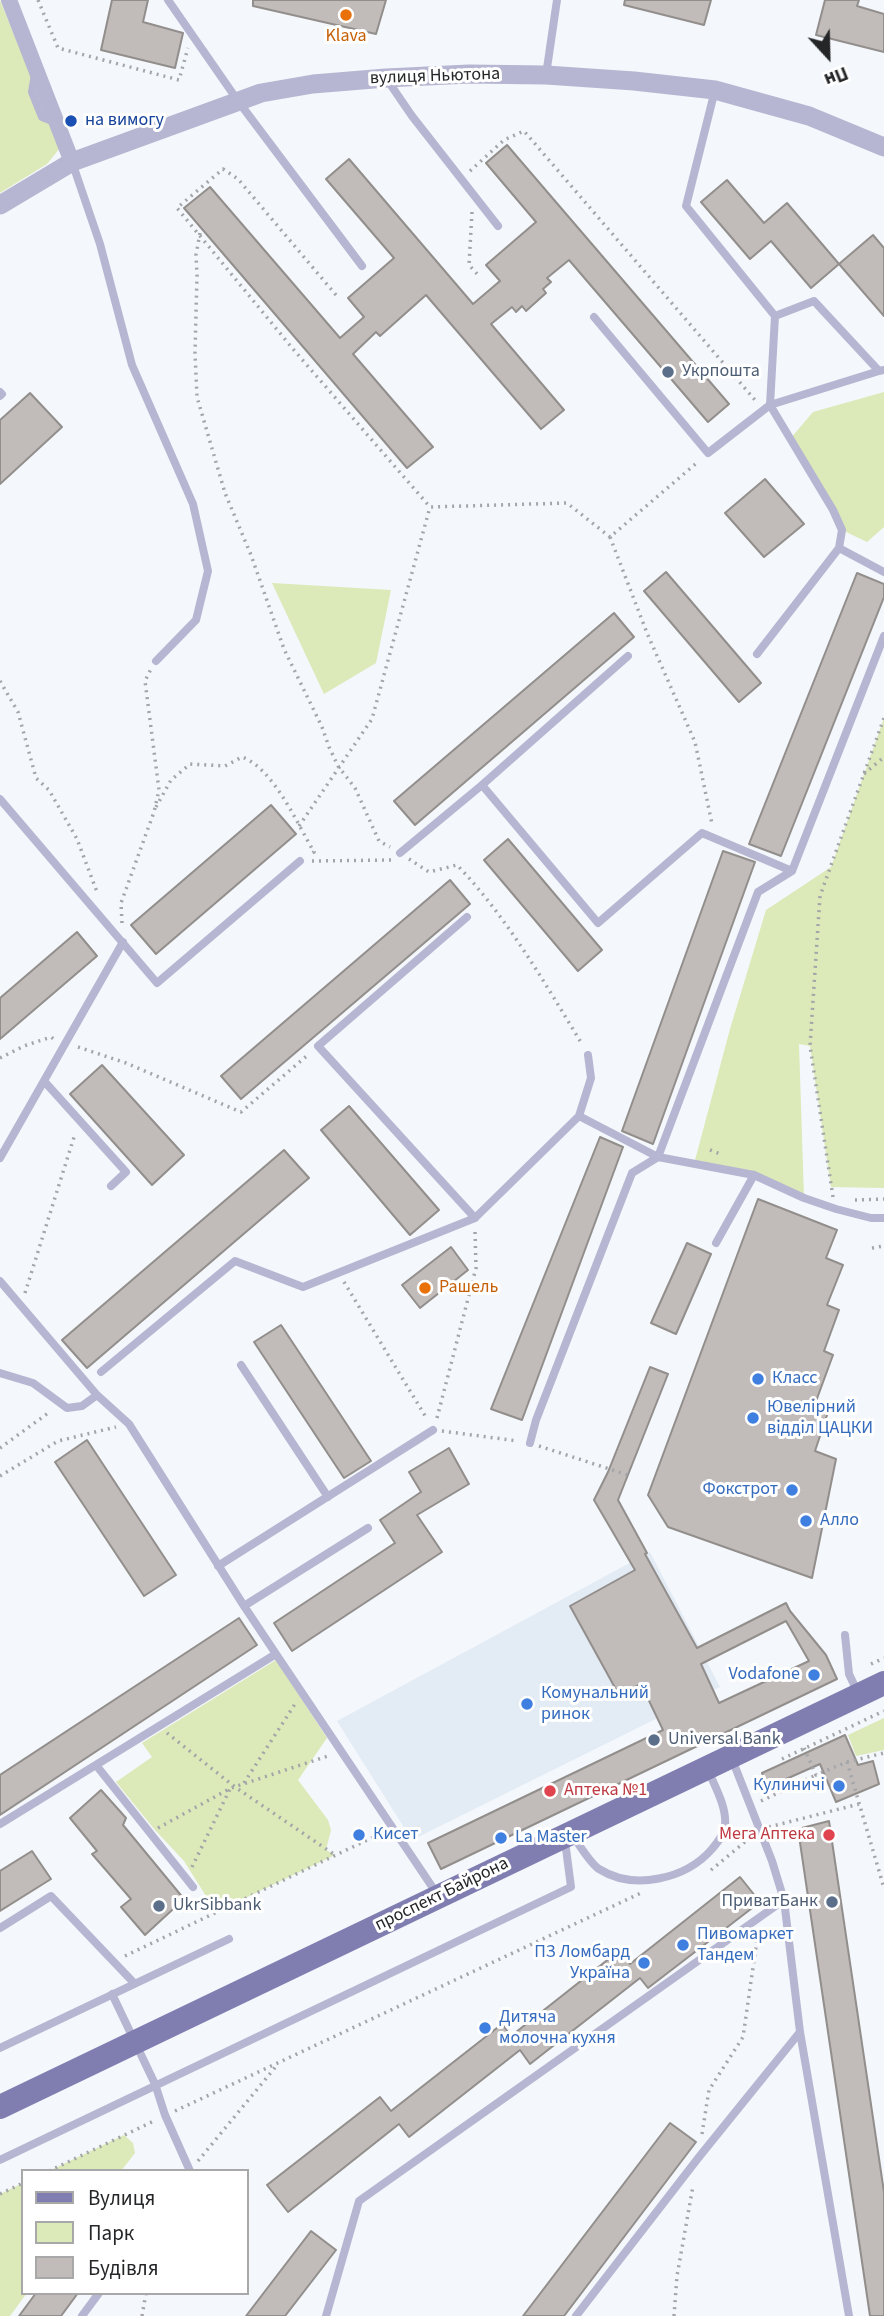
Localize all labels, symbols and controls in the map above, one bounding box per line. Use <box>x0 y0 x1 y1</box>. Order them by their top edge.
marker: Klava <box>338 7 354 23</box>
north arrow <box>793 21 863 91</box>
place label: Klava <box>325 26 367 48</box>
text: Пн <box>820 59 852 93</box>
street label: вулиця Ньютона <box>369 64 501 90</box>
place label: на вимогу <box>85 110 164 132</box>
marker: на вимогу <box>63 113 79 129</box>
place label: Укрпошта <box>682 361 760 383</box>
marker: Укрпошта <box>660 364 676 380</box>
place label: Рашель <box>439 1277 498 1299</box>
marker: Рашель <box>417 1280 433 1296</box>
place label: Класс <box>772 1368 817 1390</box>
marker: Класс <box>750 1371 766 1387</box>
place label: Ювелірний відділ ЦАЦКИ <box>767 1397 873 1440</box>
marker: Ювелірний відділ ЦАЦКИ <box>745 1410 761 1426</box>
place label: Фокстрот <box>702 1479 778 1501</box>
marker: Фокстрот <box>784 1482 800 1498</box>
place label: Алло <box>820 1510 859 1532</box>
marker: Алло <box>798 1513 814 1529</box>
place label: Vodafone <box>729 1664 800 1686</box>
marker: Vodafone <box>806 1667 822 1683</box>
place label: Комунальний ринок <box>541 1683 649 1726</box>
marker: Комунальний ринок <box>519 1696 535 1712</box>
place label: Universal Bank <box>668 1729 781 1751</box>
marker: Universal Bank <box>646 1732 662 1748</box>
place label: Кулиничі <box>753 1775 825 1797</box>
marker: Кулиничі <box>831 1778 847 1794</box>
place label: Аптека №1 <box>564 1780 647 1802</box>
marker: Аптека №1 <box>542 1783 558 1799</box>
place label: Кисет <box>373 1824 418 1846</box>
place label: Мега Аптека <box>719 1824 815 1846</box>
marker: Кисет <box>351 1827 367 1843</box>
place label: La Master <box>515 1827 587 1849</box>
marker: Мега Аптека <box>821 1827 837 1843</box>
marker: La Master <box>493 1830 509 1846</box>
street label: проспект Байрона <box>372 1853 512 1937</box>
place label: ПриватБанк <box>721 1891 818 1913</box>
marker: ПриватБанк <box>824 1894 840 1910</box>
place label: UkrSibbank <box>173 1895 261 1917</box>
marker: UkrSibbank <box>151 1898 167 1914</box>
place label: Пивомаркет Тандем <box>697 1924 794 1966</box>
marker: Пивомаркет Тандем <box>675 1937 691 1953</box>
place label: ПЗ Ломбард Україна <box>534 1942 630 1984</box>
marker: ПЗ Ломбард Україна <box>636 1955 652 1971</box>
place label: Дитяча молочна кухня <box>499 2007 616 2050</box>
marker: Дитяча молочна кухня <box>477 2020 493 2036</box>
legend <box>21 2169 248 2295</box>
text: Вулиця <box>88 2183 155 2213</box>
text: Парк <box>88 2218 134 2248</box>
text: Будівля <box>88 2253 159 2283</box>

